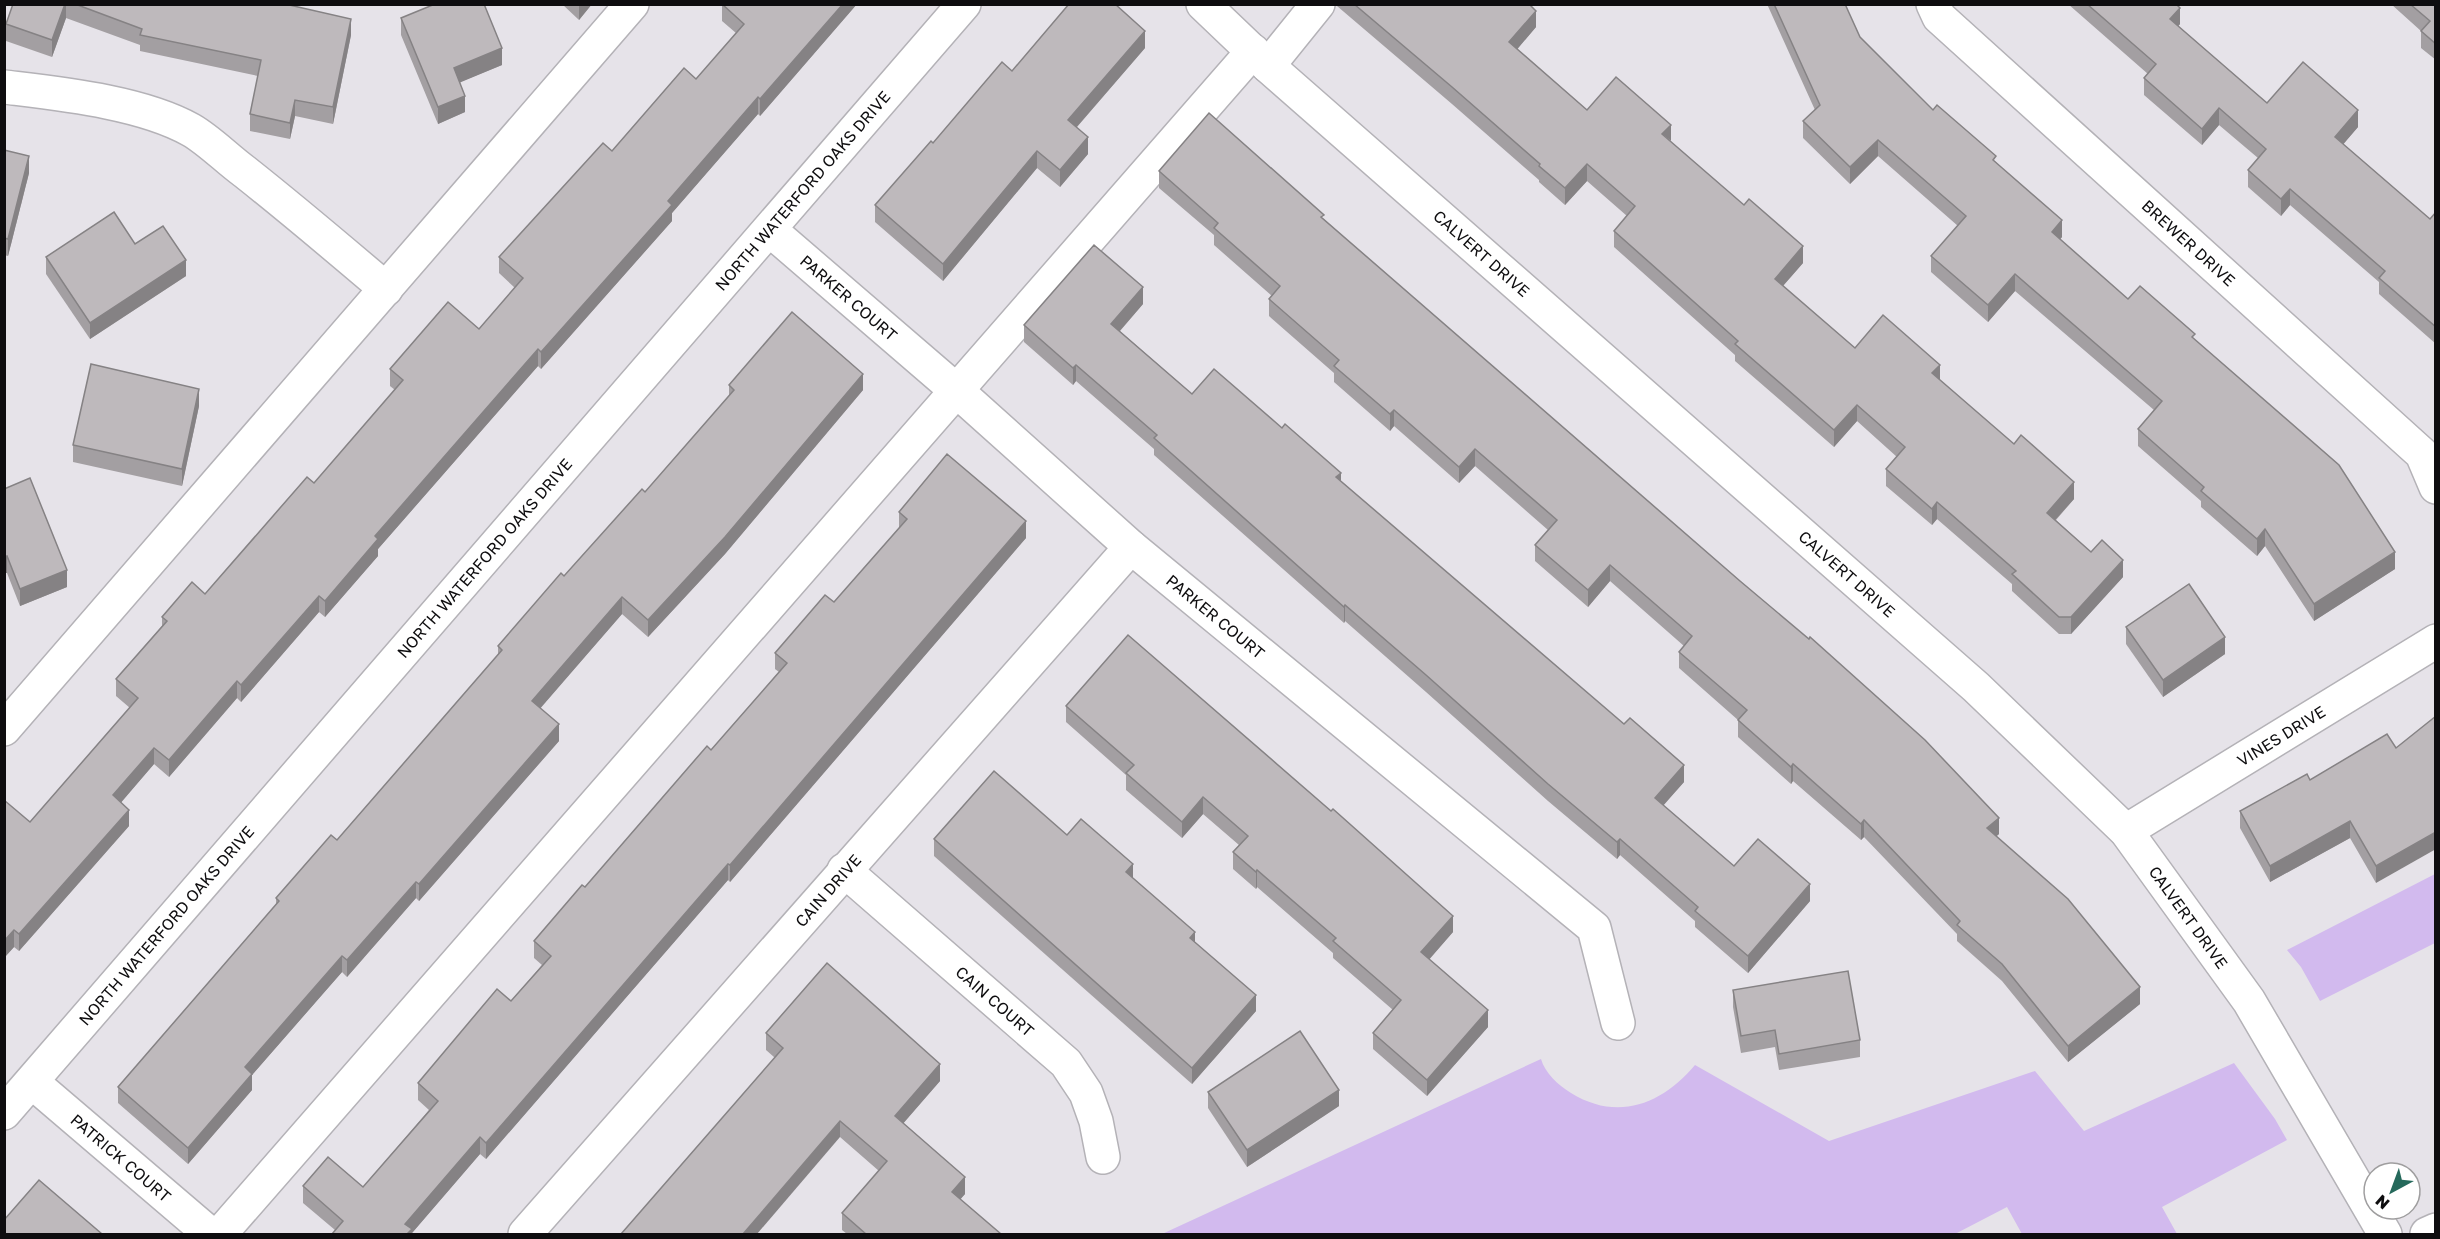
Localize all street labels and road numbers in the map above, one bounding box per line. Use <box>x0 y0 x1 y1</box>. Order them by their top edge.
street label: NORTH WATERFORD OAKS DRIVE <box>711 87 894 295</box>
street label: BREWER DRIVE <box>2138 196 2240 290</box>
street label: CALVERT DRIVE <box>1429 206 1534 301</box>
street label: PARKER COURT <box>796 251 901 345</box>
street label: NORTH WATERFORD OAKS DRIVE <box>393 454 576 662</box>
street label: CALVERT DRIVE <box>1795 526 1899 621</box>
street label: PARKER COURT <box>1162 570 1269 663</box>
street label: VINES DRIVE <box>2233 701 2329 770</box>
street label: NORTH WATERFORD OAKS DRIVE <box>74 822 258 1029</box>
street label: CAIN DRIVE <box>791 850 865 931</box>
street label: CALVERT DRIVE <box>2145 862 2232 972</box>
street label: CAIN COURT <box>952 962 1038 1041</box>
street label: PATRICK COURT <box>67 1110 175 1206</box>

